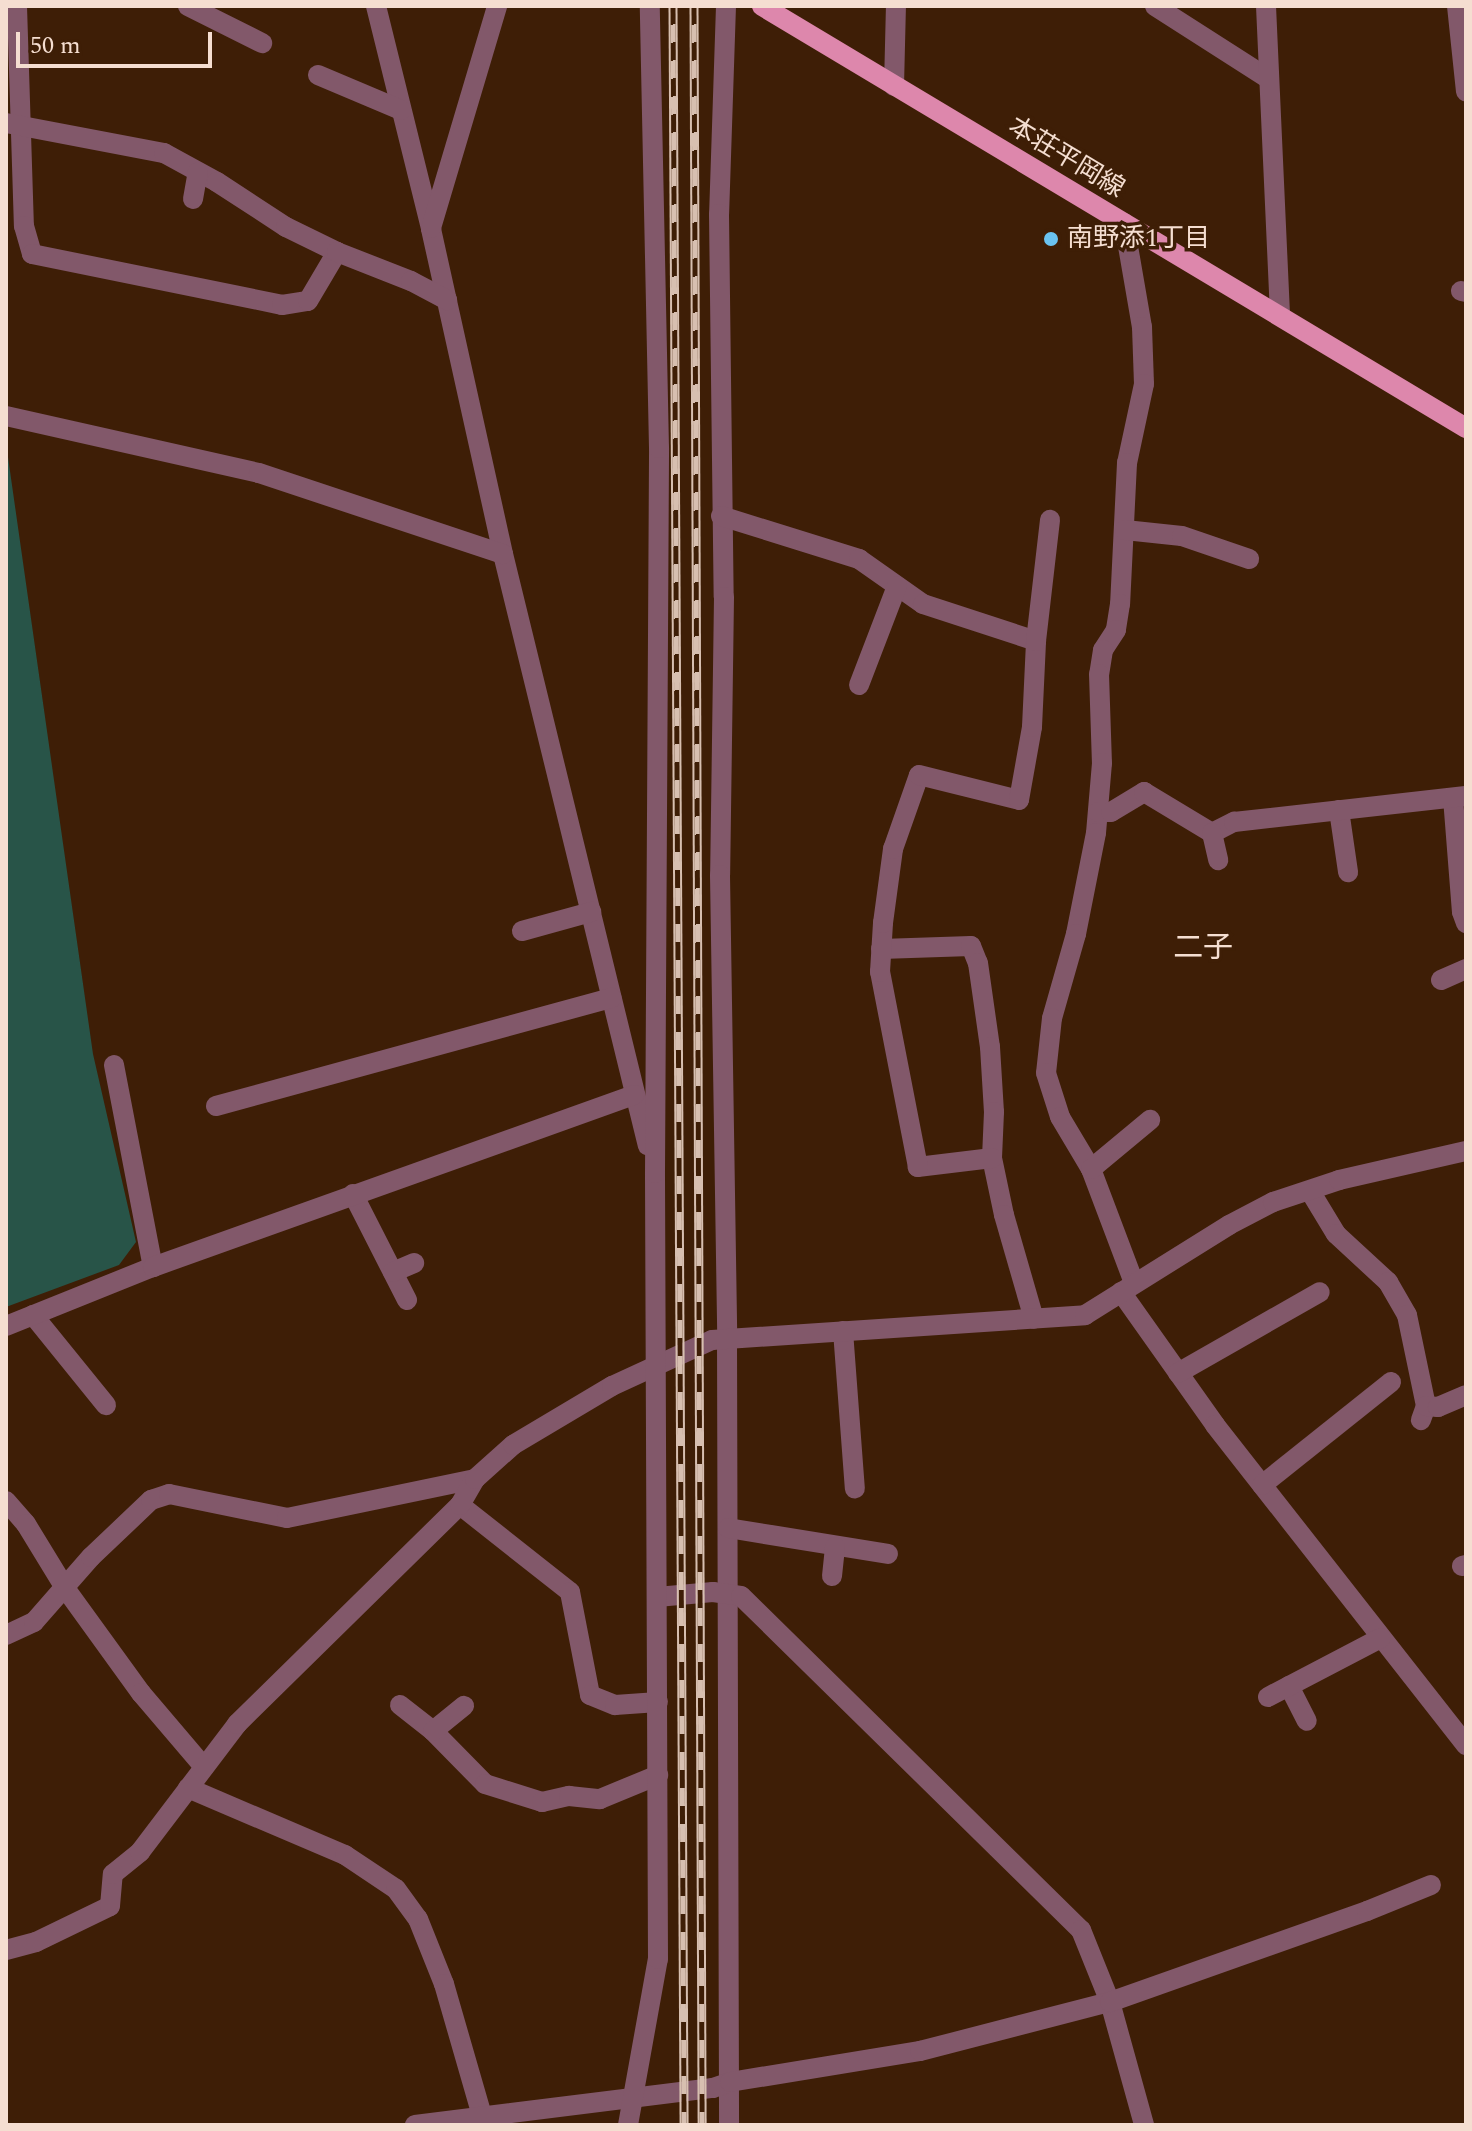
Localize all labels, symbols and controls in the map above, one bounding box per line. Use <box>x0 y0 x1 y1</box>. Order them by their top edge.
scale bar <box>20 16 216 66</box>
text: 50 m <box>30 28 81 64</box>
street label: 本荘平岡線 <box>1002 111 1130 205</box>
place label: 南野添1丁目 <box>1067 223 1210 255</box>
marker: 南野添1丁目 <box>1042 230 1060 248</box>
district label: 二子 <box>1173 930 1233 966</box>

